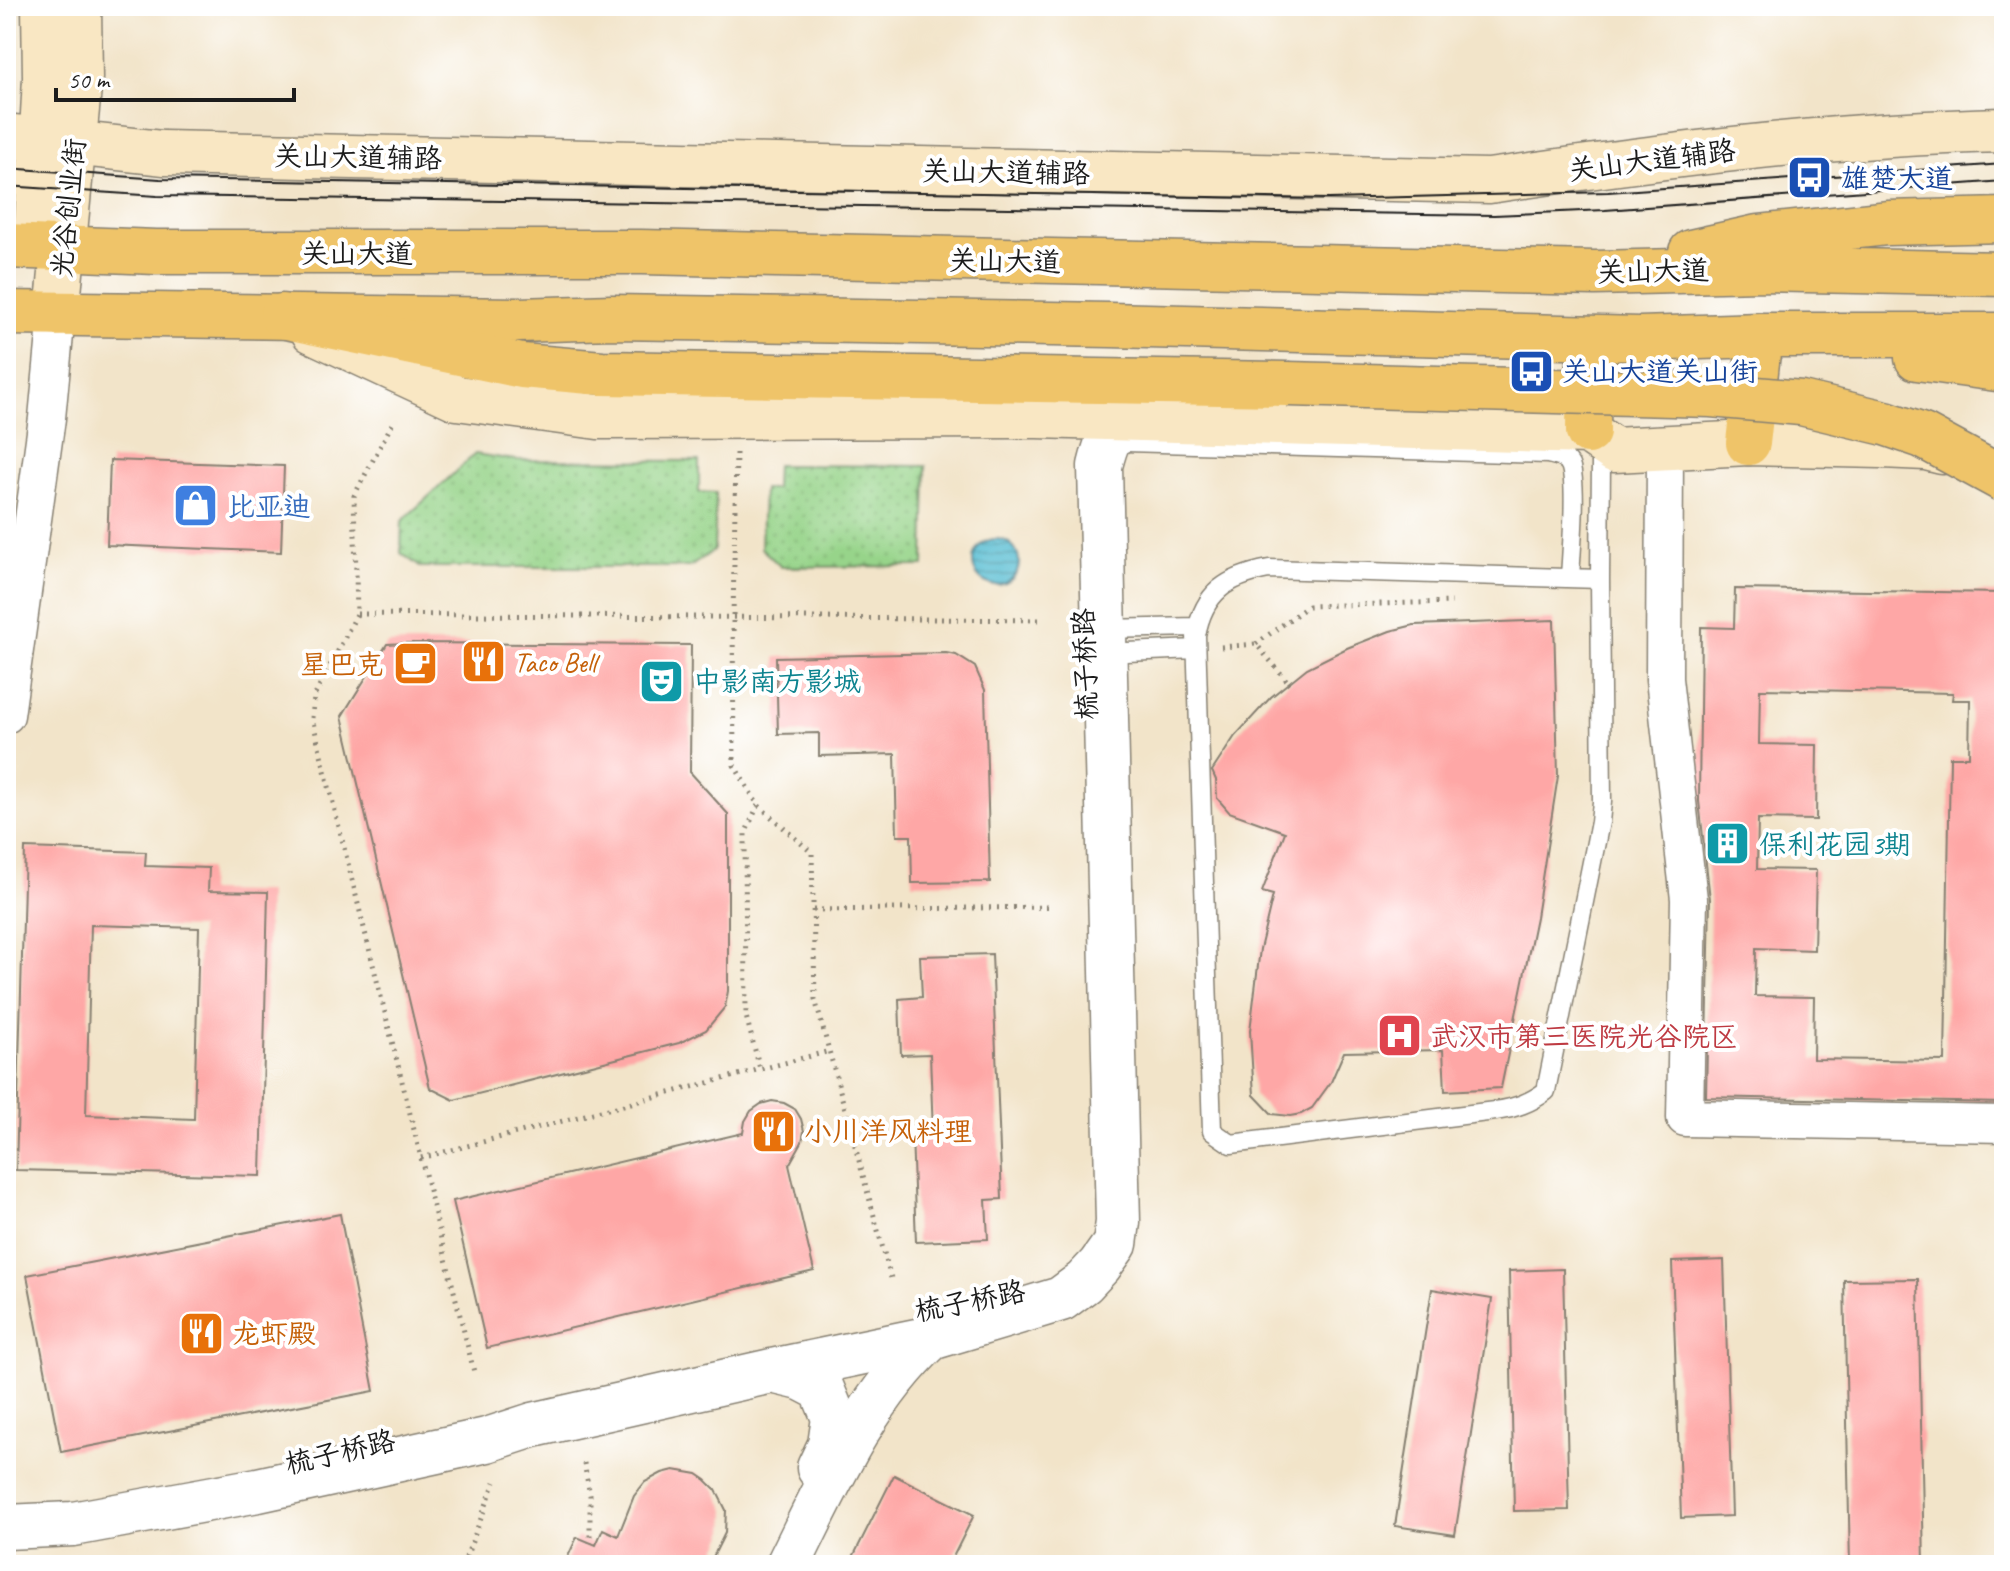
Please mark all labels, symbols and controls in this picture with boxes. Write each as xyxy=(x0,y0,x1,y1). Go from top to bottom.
scale bar xyxy=(56,52,294,102)
text: 50 m xyxy=(68,65,111,95)
street label: 关山大道辅路 xyxy=(1566,132,1738,188)
street label: 光谷创业街 xyxy=(43,137,93,279)
street label: 关山大道辅路 xyxy=(274,138,442,176)
street label: 关山大道辅路 xyxy=(922,153,1090,191)
bus stop icon: 雄楚大道 xyxy=(1786,154,1834,202)
place label: 雄楚大道 xyxy=(1841,161,1953,196)
street label: 关山大道 xyxy=(301,236,413,271)
street label: 关山大道 xyxy=(949,243,1061,279)
street label: 关山大道 xyxy=(1597,253,1709,289)
bus stop icon: 关山大道关山街 xyxy=(1507,347,1555,395)
place label: 关山大道关山街 xyxy=(1562,354,1758,389)
shop icon: 比亚迪 xyxy=(172,482,220,530)
place label: 比亚迪 xyxy=(227,489,311,524)
street label: 梳子桥路 xyxy=(1066,607,1104,721)
restaurant icon: Taco Bell xyxy=(459,638,507,686)
cafe icon: 星巴克 xyxy=(391,640,439,688)
place label: Taco Bell xyxy=(514,645,601,680)
place label: 星巴克 xyxy=(300,647,384,682)
theatre icon: 中影南方影城 xyxy=(638,657,686,705)
place label: 中影南方影城 xyxy=(693,664,861,699)
building icon: 保利花园3期 xyxy=(1704,820,1752,868)
place label: 保利花园3期 xyxy=(1759,827,1912,862)
hospital icon: 武汉市第三医院光谷院区 xyxy=(1375,1012,1423,1060)
place label: 武汉市第三医院光谷院区 xyxy=(1430,1019,1738,1054)
restaurant icon: 小川洋风料理 xyxy=(749,1107,797,1155)
place label: 小川洋风料理 xyxy=(804,1114,972,1149)
street label: 梳子桥路 xyxy=(912,1273,1028,1329)
restaurant icon: 龙虾殿 xyxy=(177,1309,225,1357)
place label: 龙虾殿 xyxy=(232,1316,316,1351)
street label: 梳子桥路 xyxy=(281,1422,399,1482)

